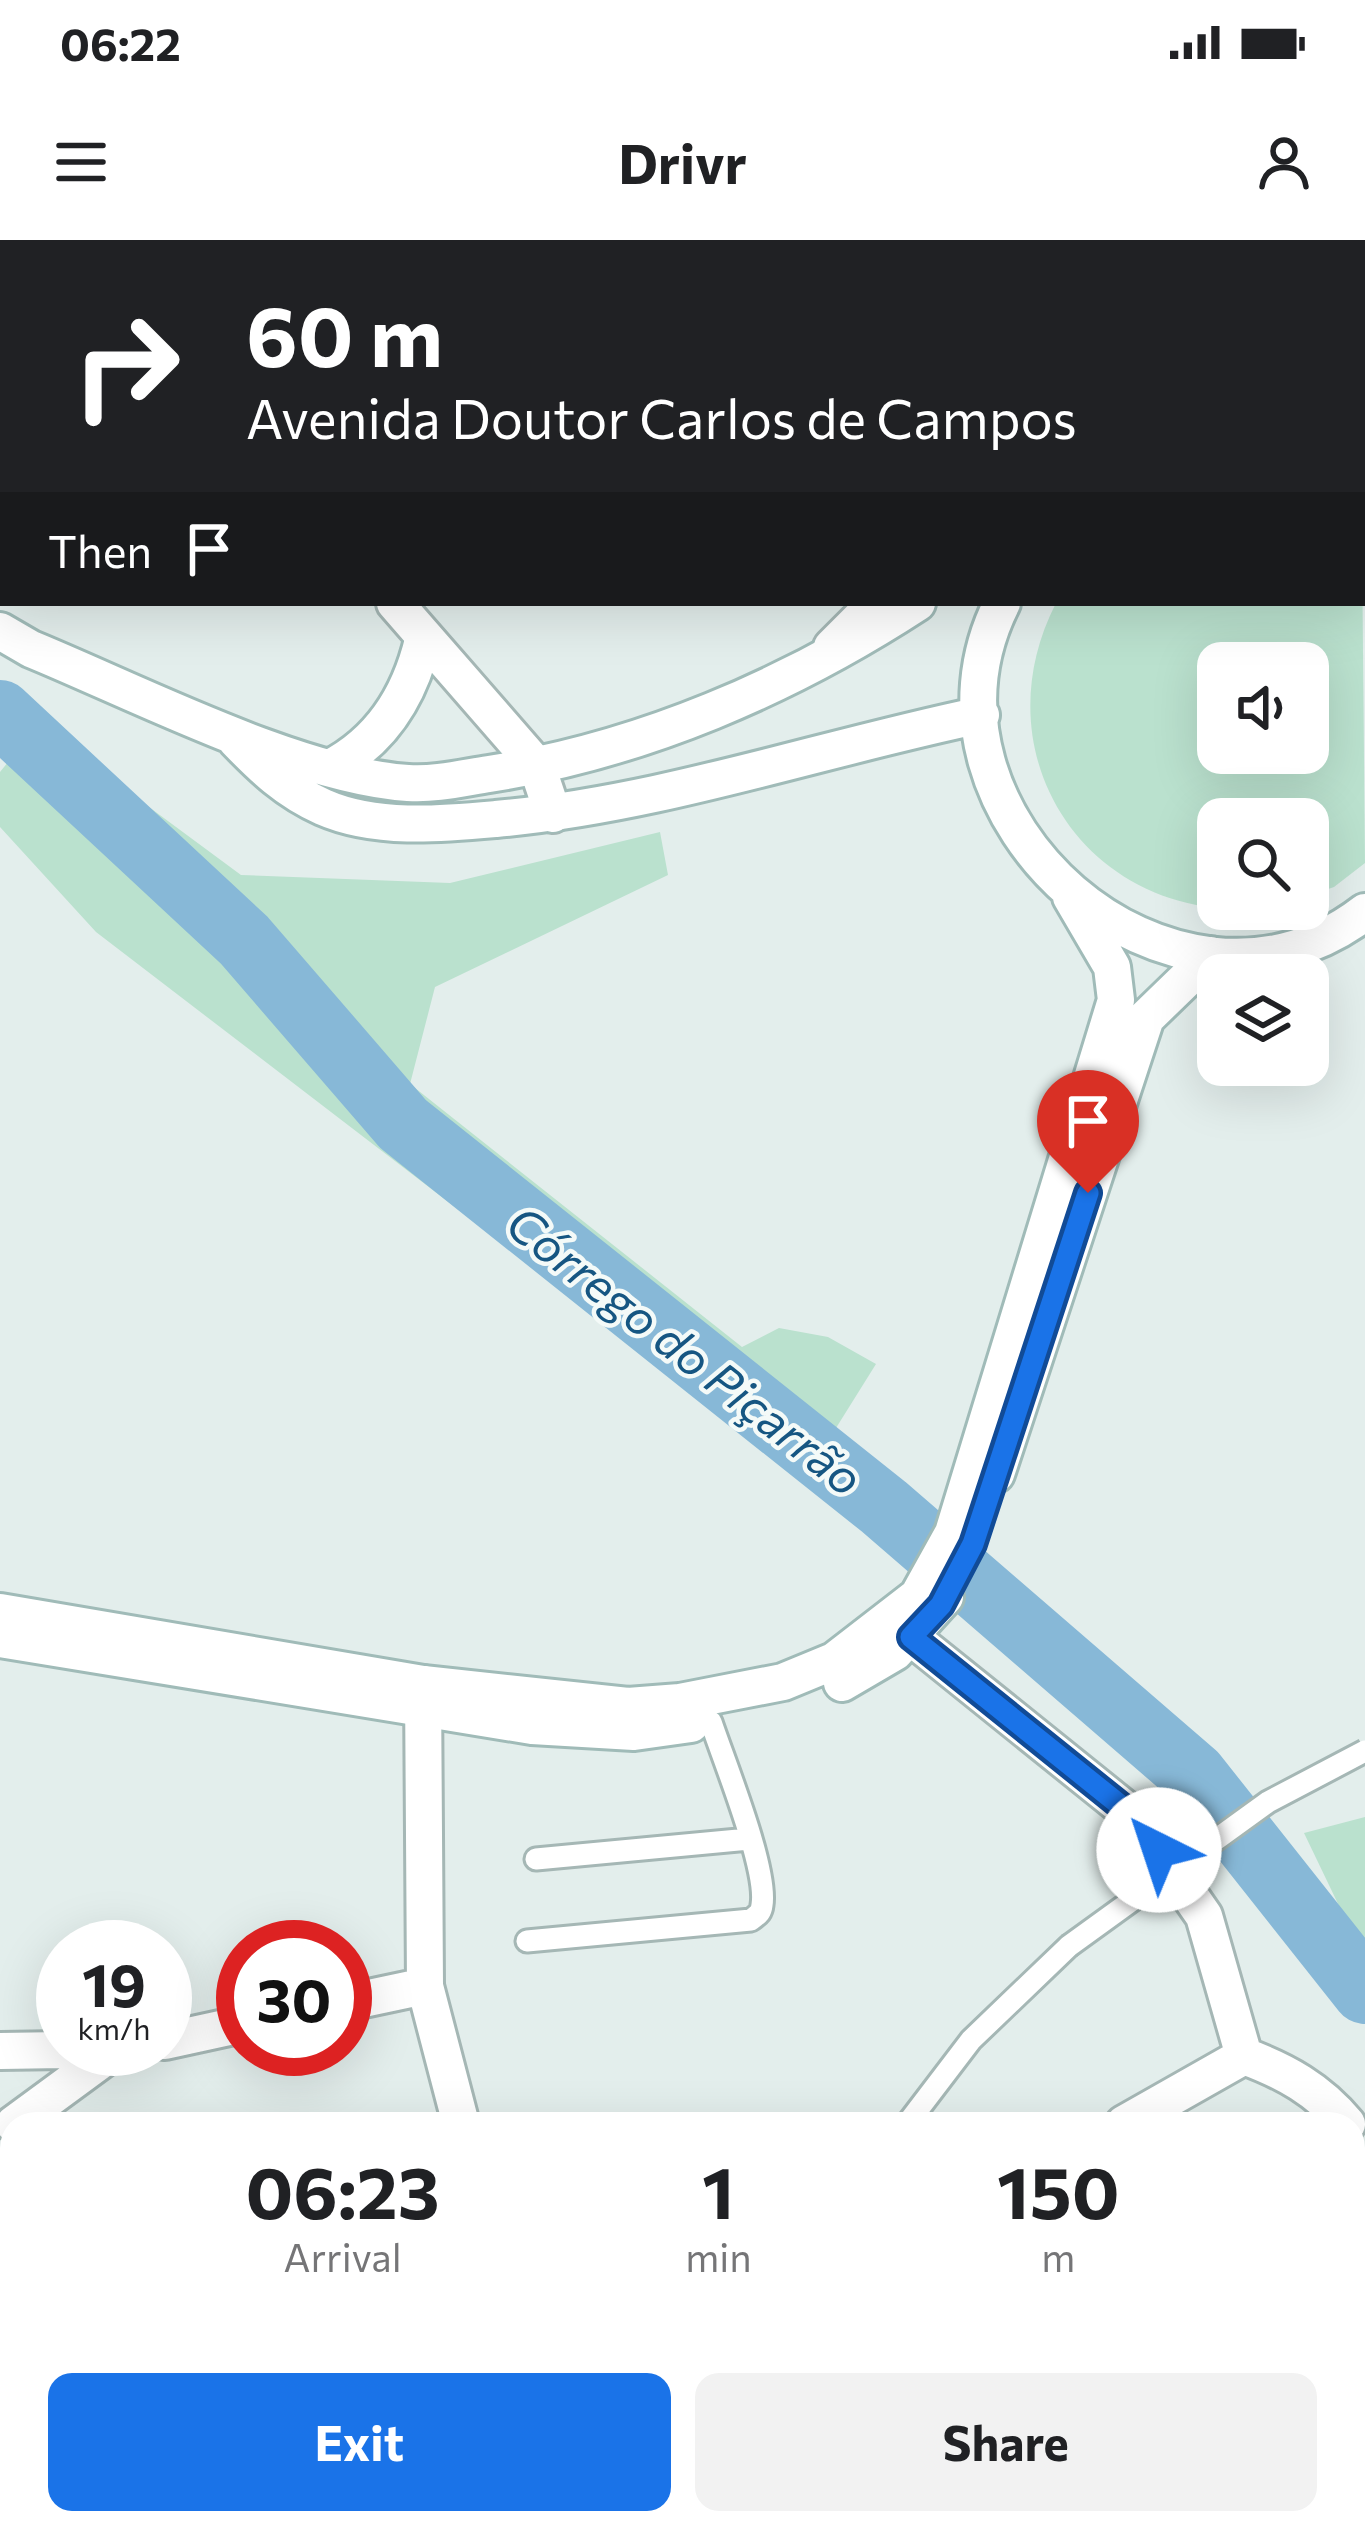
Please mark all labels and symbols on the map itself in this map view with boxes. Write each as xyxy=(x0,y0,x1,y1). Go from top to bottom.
pin xyxy=(1037,1070,1139,1193)
water label: Córrego do Piçarrão xyxy=(496,1191,876,1507)
position arrow xyxy=(1096,1787,1222,1913)
speed limit sign: 30 xyxy=(216,1920,372,2076)

